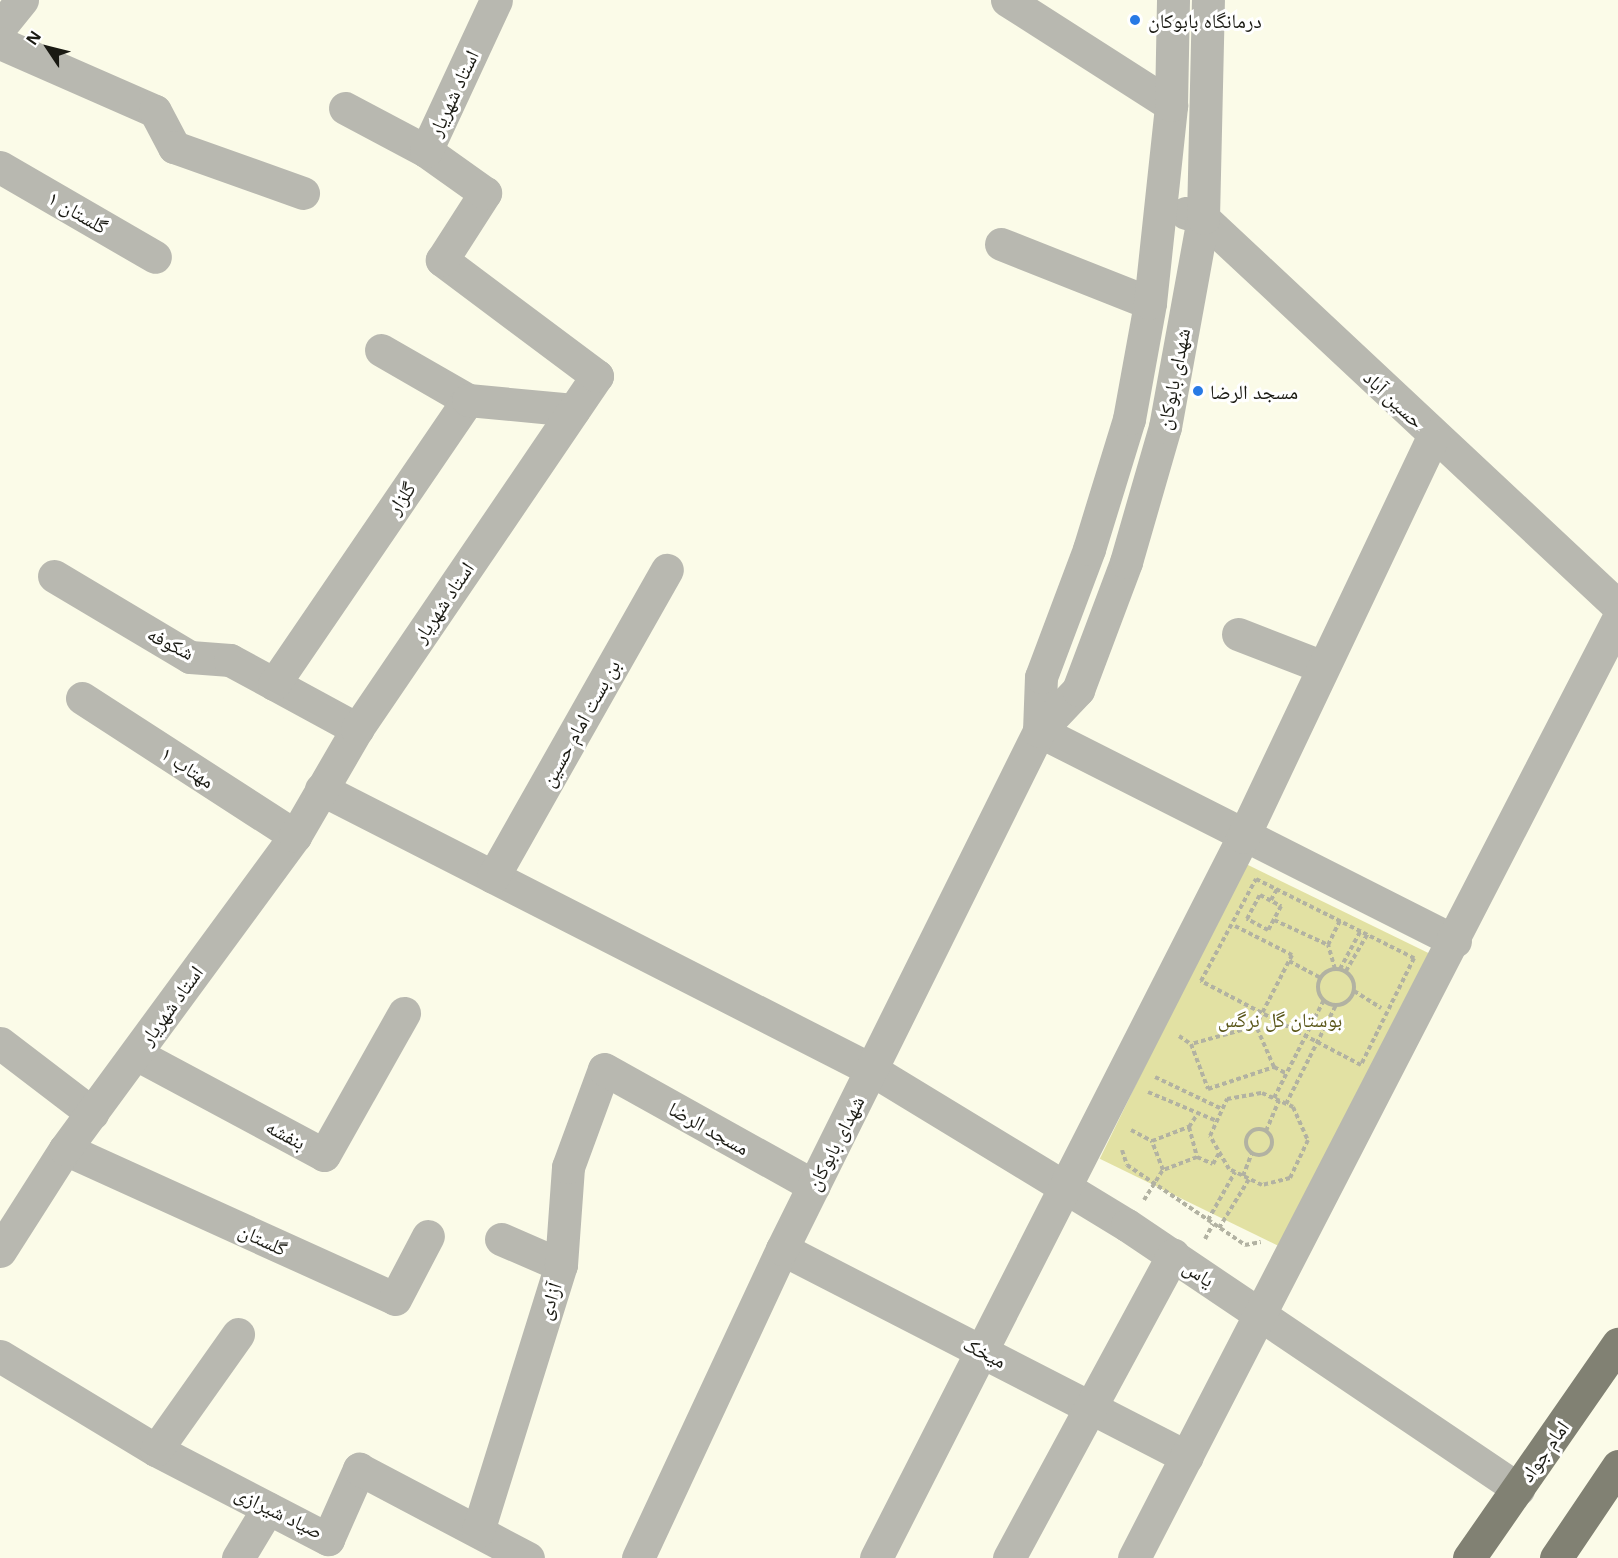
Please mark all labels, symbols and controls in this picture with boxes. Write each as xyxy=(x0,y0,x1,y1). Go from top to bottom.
place label: درمانگاه بابوکان xyxy=(1148,8,1262,32)
marker: درمانگاه بابوکان xyxy=(1126,11,1144,29)
north arrow xyxy=(18,18,78,78)
text: N xyxy=(21,26,46,49)
street label: استاد شهریار xyxy=(423,46,483,140)
street label: گلستان ۱ xyxy=(44,185,112,239)
street label: شهدای بابوکان xyxy=(1151,326,1195,432)
street label: حسین آباد xyxy=(1359,365,1429,433)
place label: مسجد الرضا xyxy=(1210,379,1298,403)
marker: مسجد الرضا xyxy=(1191,384,1205,398)
street label: گلزار xyxy=(382,477,420,519)
street label: استاد شهریار xyxy=(407,557,479,647)
street label: شکوفه xyxy=(144,621,198,665)
street label: بن بست امام حسین xyxy=(535,655,625,791)
street label: مهتاب ۱ xyxy=(157,741,219,793)
street label: استاد شهریار xyxy=(134,961,208,1049)
park label: بوستان گل نرگس xyxy=(1218,1007,1342,1031)
street label: شهدای بابوکان xyxy=(801,1092,869,1194)
street label: مسجد الرضا xyxy=(665,1096,753,1160)
street label: بنفشه xyxy=(262,1114,310,1154)
street label: گلستان xyxy=(235,1217,291,1261)
street label: یاس xyxy=(1179,1254,1219,1292)
street label: آزادی xyxy=(532,1279,566,1323)
street label: میخک xyxy=(959,1331,1011,1373)
street label: امام جواد xyxy=(1514,1416,1574,1486)
street label: صیاد شیرازی xyxy=(231,1480,327,1544)

